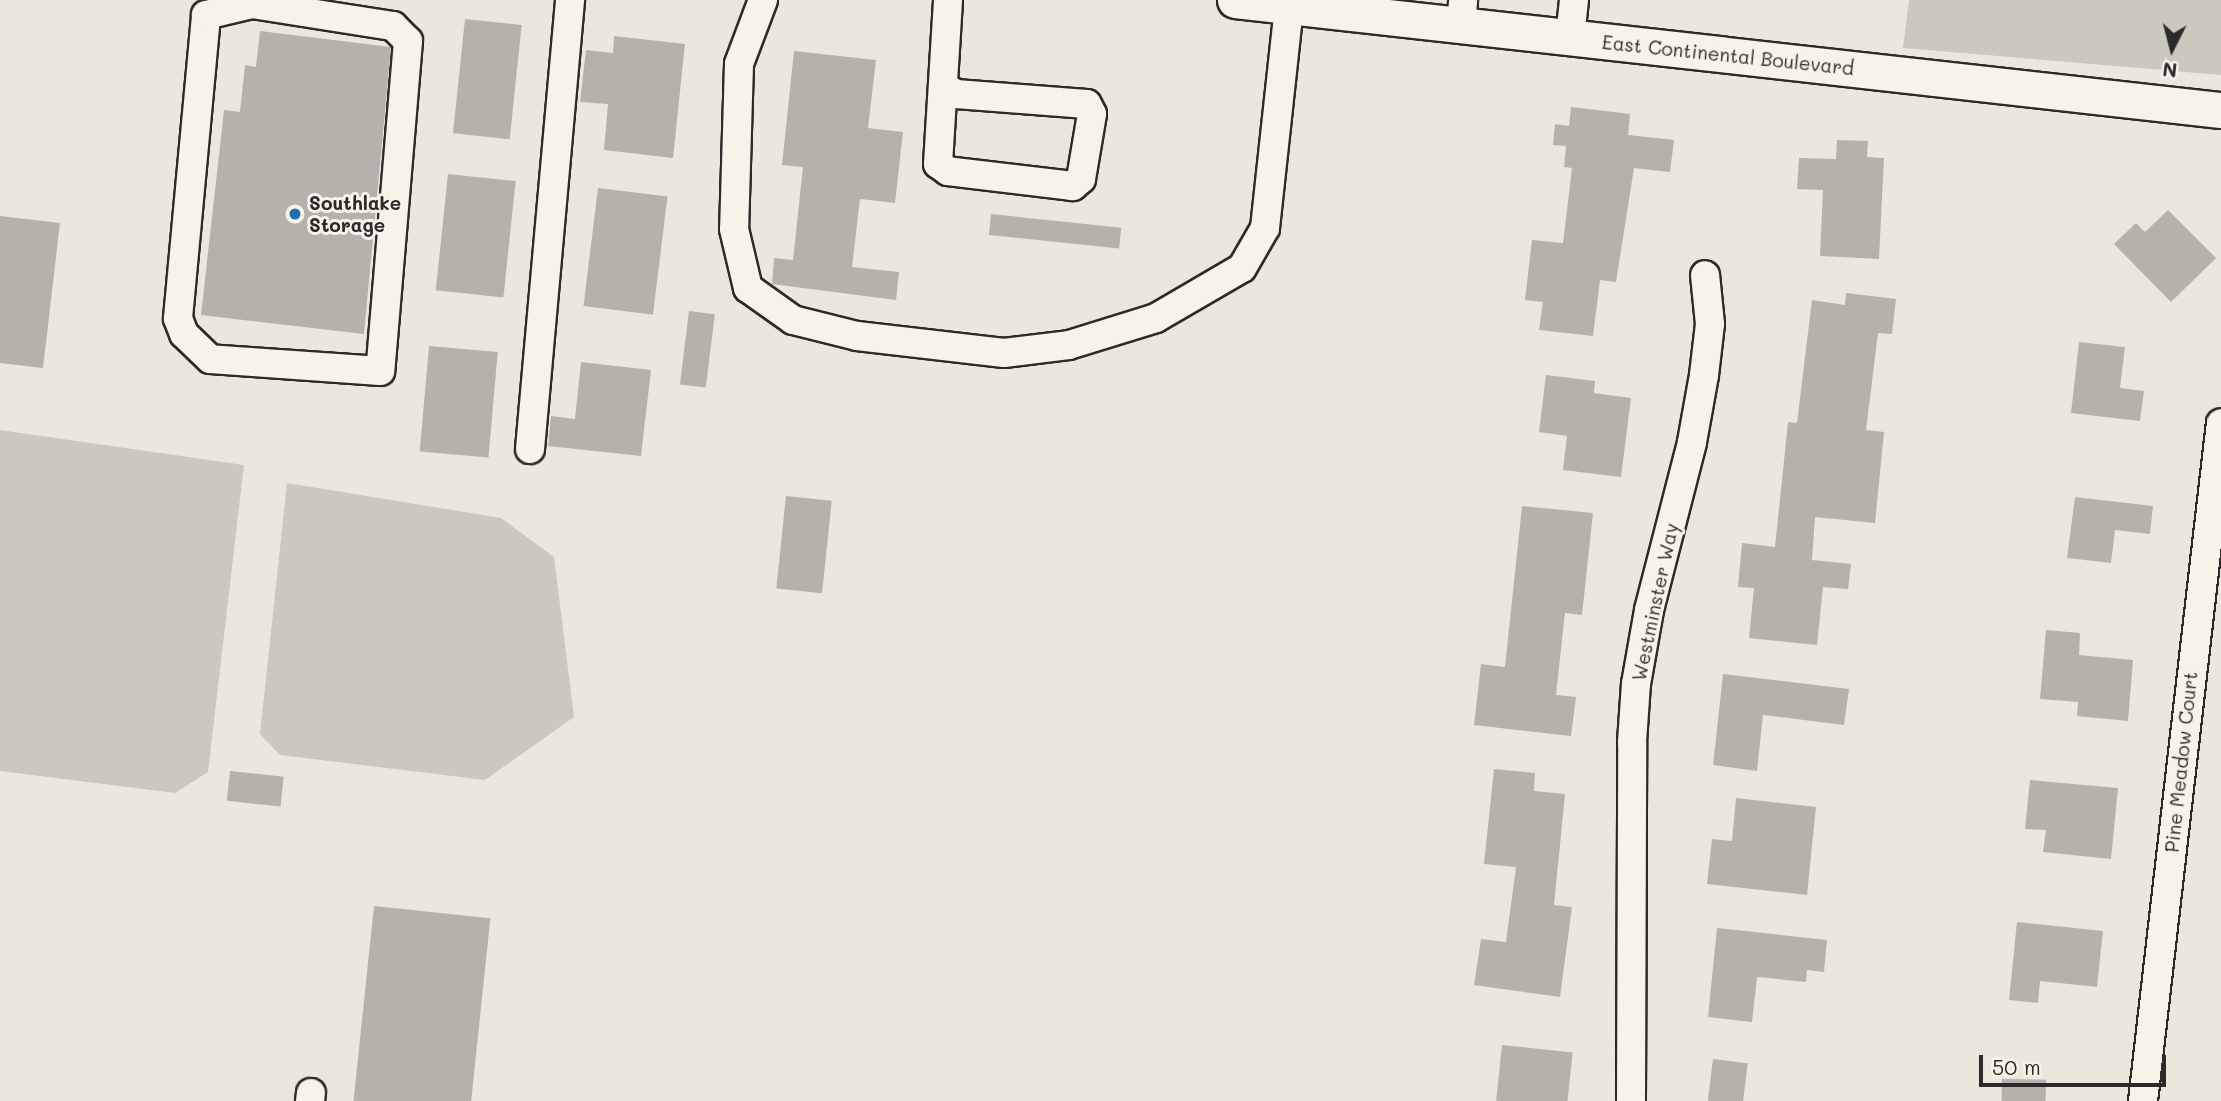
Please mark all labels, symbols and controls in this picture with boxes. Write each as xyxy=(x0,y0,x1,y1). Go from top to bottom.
north arrow xyxy=(2137,14,2207,84)
street label: East Continental Boulevard xyxy=(1601,30,1855,80)
text: N xyxy=(2161,57,2178,84)
place label: Southlake Storage xyxy=(309,192,401,236)
marker: Southlake Storage xyxy=(287,206,303,222)
street label: Westminster Way xyxy=(1627,521,1683,683)
street label: Pine Meadow Court xyxy=(2160,670,2202,854)
scale bar xyxy=(1983,1042,2170,1086)
text: 50 m xyxy=(1992,1053,2041,1080)

